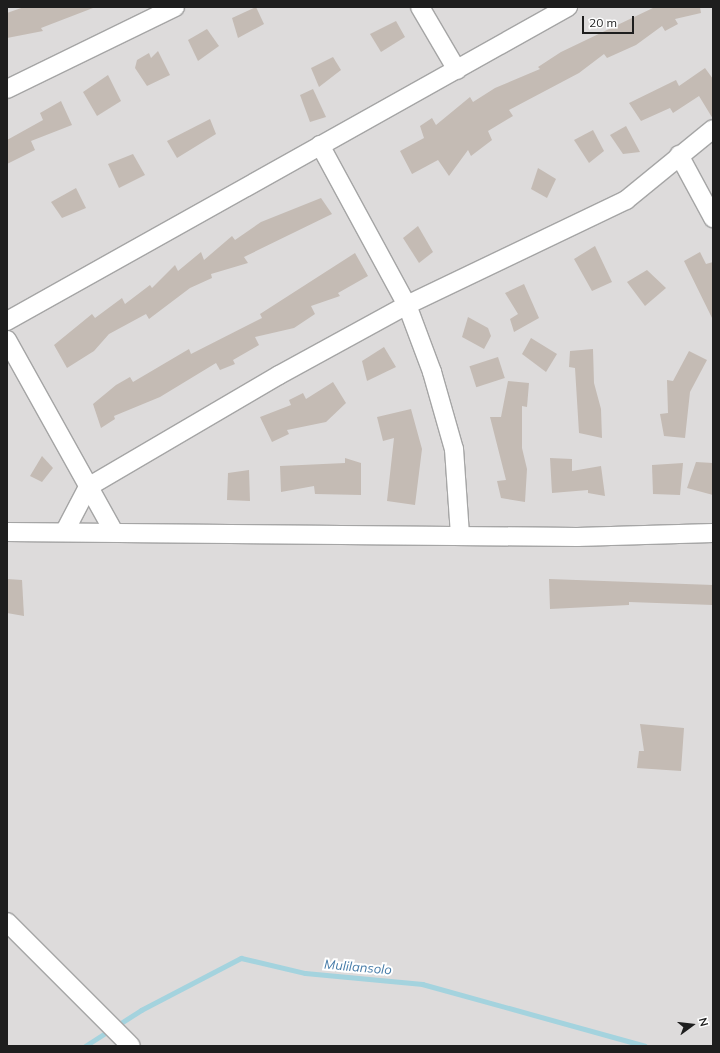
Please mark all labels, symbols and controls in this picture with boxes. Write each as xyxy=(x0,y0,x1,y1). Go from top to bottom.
scale bar xyxy=(584,8,636,34)
text: 20 m xyxy=(589,15,617,30)
water label: Mulilansolo xyxy=(324,956,392,978)
north arrow xyxy=(672,1005,712,1045)
text: N xyxy=(696,1016,711,1028)

